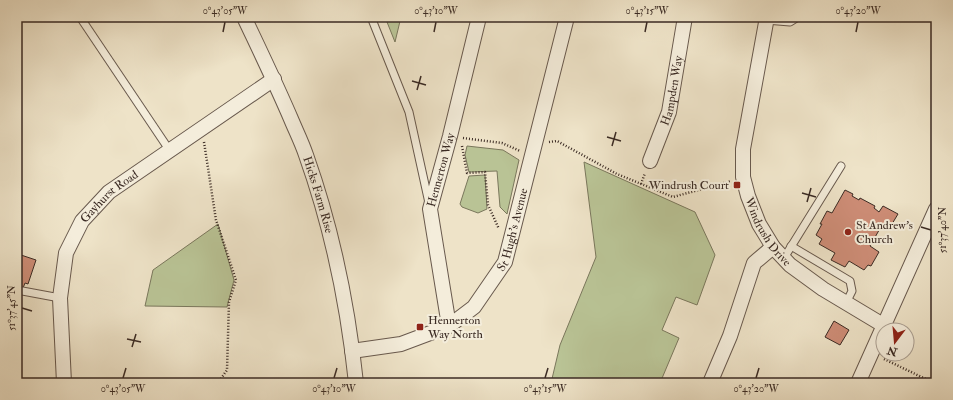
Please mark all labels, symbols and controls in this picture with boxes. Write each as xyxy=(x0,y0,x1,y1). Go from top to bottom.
text: 0°43'05"W xyxy=(203,5,248,17)
text: 0°43'10"W xyxy=(414,5,459,17)
text: 0°43'15"W xyxy=(626,5,669,17)
text: 0°43'20"W xyxy=(835,5,881,17)
street label: Hampden Way xyxy=(657,54,686,128)
street label: Hennerton Way xyxy=(423,131,458,209)
street label: Hicks Farm Rise xyxy=(300,154,337,235)
street label: Gayhurst Road xyxy=(77,167,141,226)
place label: Windrush Court xyxy=(648,178,729,193)
marker: Windrush Court xyxy=(732,180,742,190)
street label: St Hugh's Avenue xyxy=(493,187,531,274)
street label: Windrush Drive xyxy=(741,194,795,269)
text: 51°37'40"N xyxy=(937,207,949,253)
place label: St Andrew's Church xyxy=(856,218,913,247)
marker: St Andrew's Church xyxy=(843,227,853,237)
text: 51°37'45"N xyxy=(6,285,18,331)
place label: Hennerton Way North xyxy=(427,313,483,342)
marker: Hennerton Way North xyxy=(415,322,425,332)
north arrow xyxy=(875,322,915,362)
text: N xyxy=(885,343,900,359)
text: 0°43'05"W xyxy=(101,383,146,395)
text: 0°43'10"W xyxy=(312,383,357,395)
text: 0°43'15"W xyxy=(524,383,567,395)
text: 0°43'20"W xyxy=(733,383,779,395)

